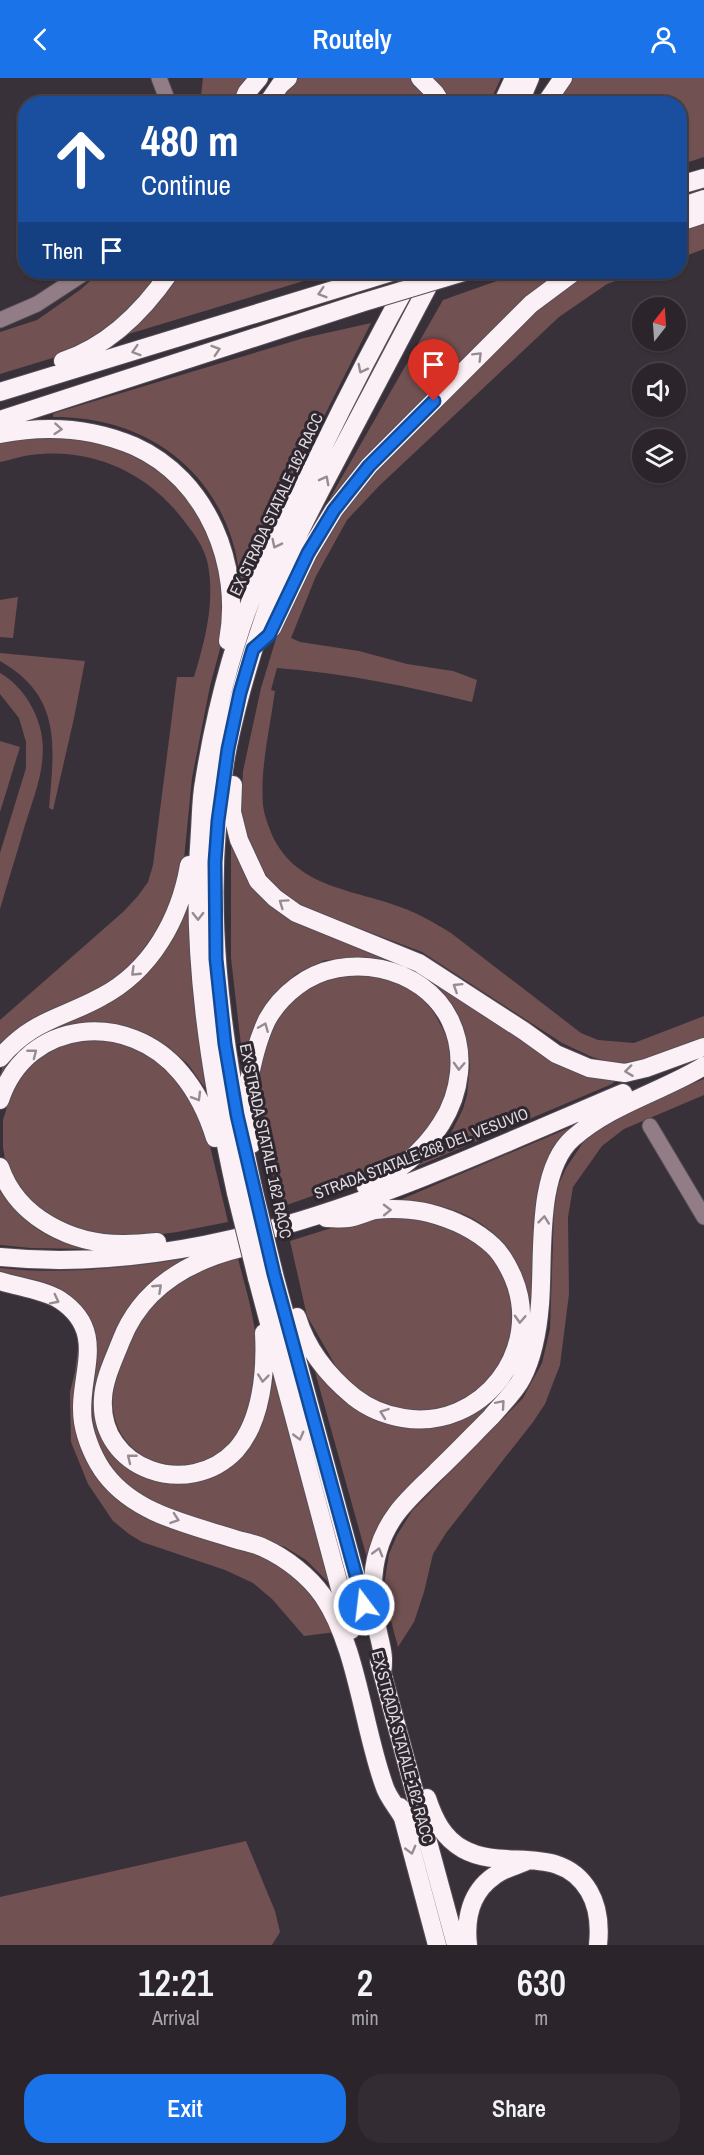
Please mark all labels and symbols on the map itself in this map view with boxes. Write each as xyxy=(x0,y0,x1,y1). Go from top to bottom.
one-way arrow xyxy=(317,286,328,298)
north arrow xyxy=(632,297,686,351)
pin xyxy=(408,339,459,401)
one-way arrow xyxy=(131,344,142,356)
one-way arrow xyxy=(210,345,221,358)
one-way arrow xyxy=(471,353,482,364)
one-way arrow xyxy=(358,363,370,374)
street label: EX STRADA STATALE 162 RACC xyxy=(224,409,328,599)
one-way arrow xyxy=(53,422,63,435)
one-way arrow xyxy=(318,476,330,487)
one-way arrow xyxy=(271,537,283,548)
one-way arrow xyxy=(278,899,289,910)
one-way arrow xyxy=(192,911,204,920)
one-way arrow xyxy=(131,965,142,976)
one-way arrow xyxy=(453,984,464,995)
one-way arrow xyxy=(257,1023,269,1034)
street label: EX STRADA STATALE 162 RACC xyxy=(235,1041,297,1241)
one-way arrow xyxy=(26,1049,37,1060)
one-way arrow xyxy=(453,1062,466,1071)
one-way arrow xyxy=(624,1064,633,1077)
one-way arrow xyxy=(189,1091,201,1101)
street label: STRADA STATALE 268 DEL VESUVIO xyxy=(311,1102,531,1204)
one-way arrow xyxy=(383,1204,392,1216)
one-way arrow xyxy=(537,1215,550,1224)
one-way arrow xyxy=(152,1284,162,1295)
one-way arrow xyxy=(49,1292,60,1304)
one-way arrow xyxy=(514,1315,527,1324)
one-way arrow xyxy=(257,1373,270,1382)
one-way arrow xyxy=(494,1400,505,1411)
one-way arrow xyxy=(379,1407,390,1420)
one-way arrow xyxy=(292,1430,304,1441)
one-way arrow xyxy=(127,1455,138,1466)
one-way arrow xyxy=(169,1512,180,1525)
one-way arrow xyxy=(371,1547,383,1558)
position arrow xyxy=(332,1573,396,1637)
street label: EX STRADA STATALE 162 RACC xyxy=(367,1648,439,1846)
one-way arrow xyxy=(404,1845,417,1855)

